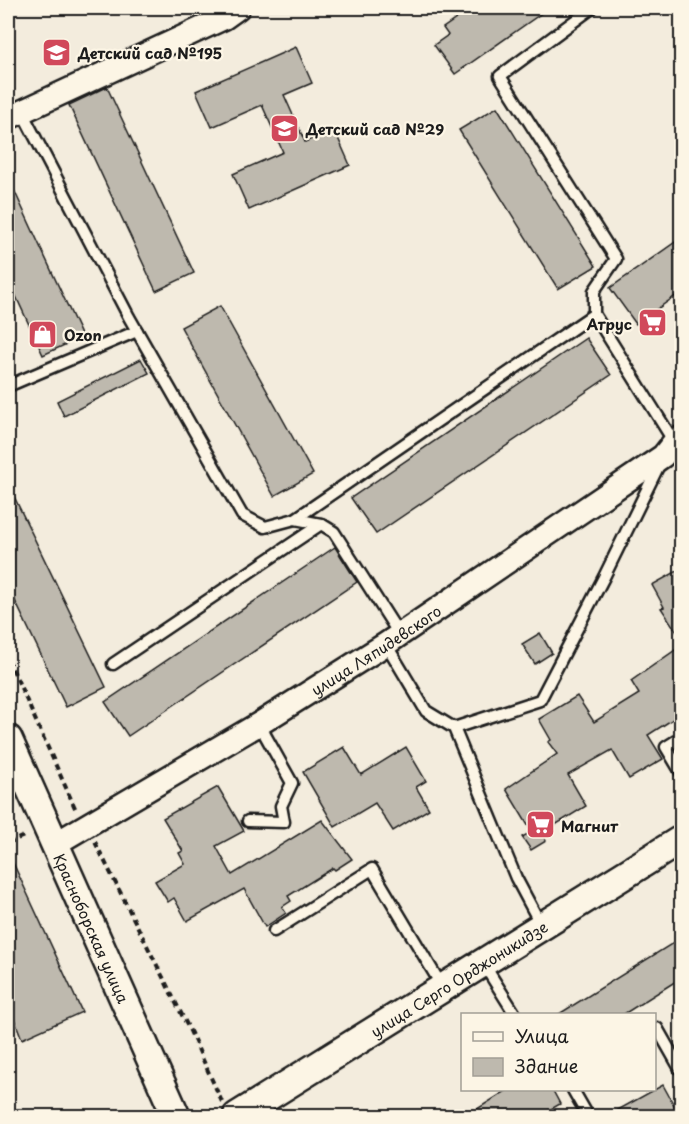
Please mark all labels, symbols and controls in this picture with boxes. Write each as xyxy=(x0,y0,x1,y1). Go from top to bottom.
school or university icon: Детский сад №195 xyxy=(41,36,73,68)
place label: Детский сад №195 xyxy=(77,41,222,64)
school or university icon: Детский сад №29 xyxy=(269,112,301,144)
place label: Детский сад №29 xyxy=(305,117,444,140)
supermarket icon: Атрус xyxy=(637,307,669,339)
place label: Атрус xyxy=(585,312,632,335)
shop icon: Ozon xyxy=(27,318,59,350)
place label: Ozon xyxy=(64,323,102,346)
street label: улица Ляпидевского xyxy=(306,599,445,700)
supermarket icon: Магнит xyxy=(524,809,556,841)
place label: Магнит xyxy=(561,814,619,837)
street label: Красноборская улица xyxy=(49,850,136,1007)
street label: улица Серго Орджоникидзе xyxy=(365,914,552,1042)
legend xyxy=(461,1013,656,1091)
text: Улица xyxy=(515,1022,569,1049)
text: Здание xyxy=(515,1052,578,1079)

